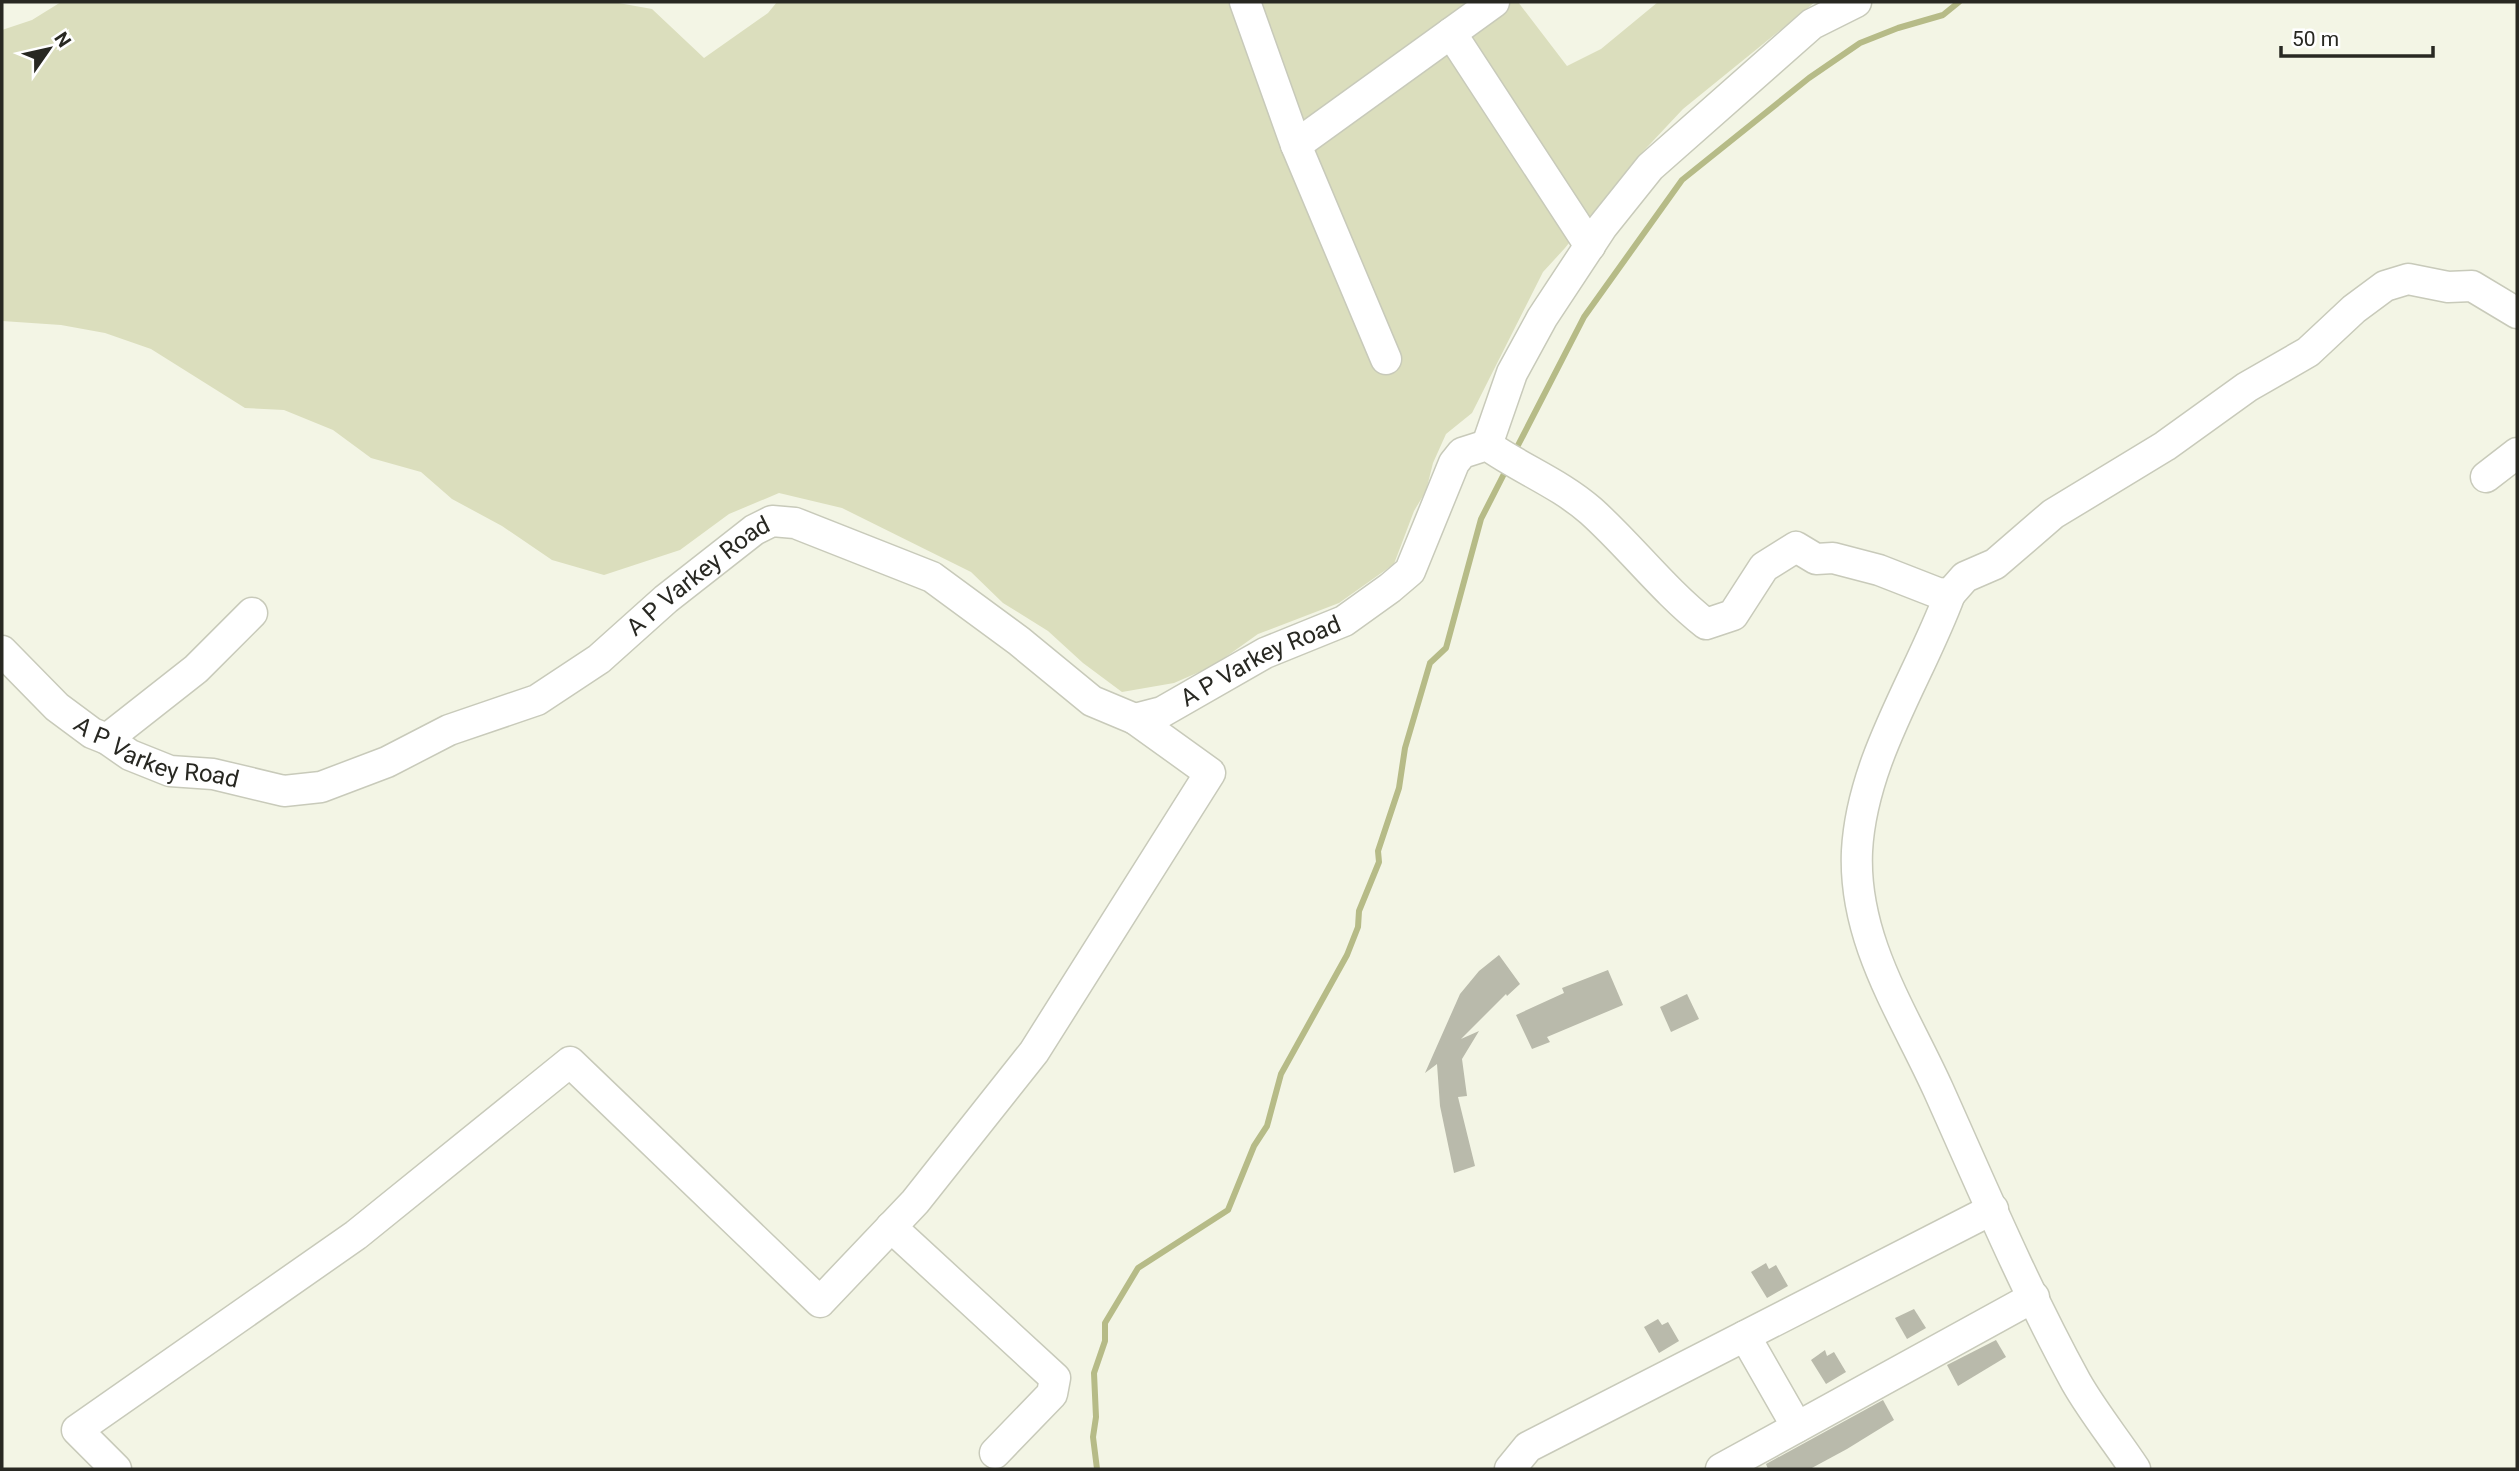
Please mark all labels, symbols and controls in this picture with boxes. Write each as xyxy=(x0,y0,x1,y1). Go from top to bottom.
north arrow xyxy=(14,14,84,84)
scale bar xyxy=(2281,14,2433,58)
text: 50 m xyxy=(2292,27,2339,51)
text: N xyxy=(49,28,76,52)
street label: A P Varkey Road xyxy=(621,510,774,641)
street label: A P Varkey Road xyxy=(1176,610,1345,712)
street label: A P Varkey Road xyxy=(68,711,242,794)

